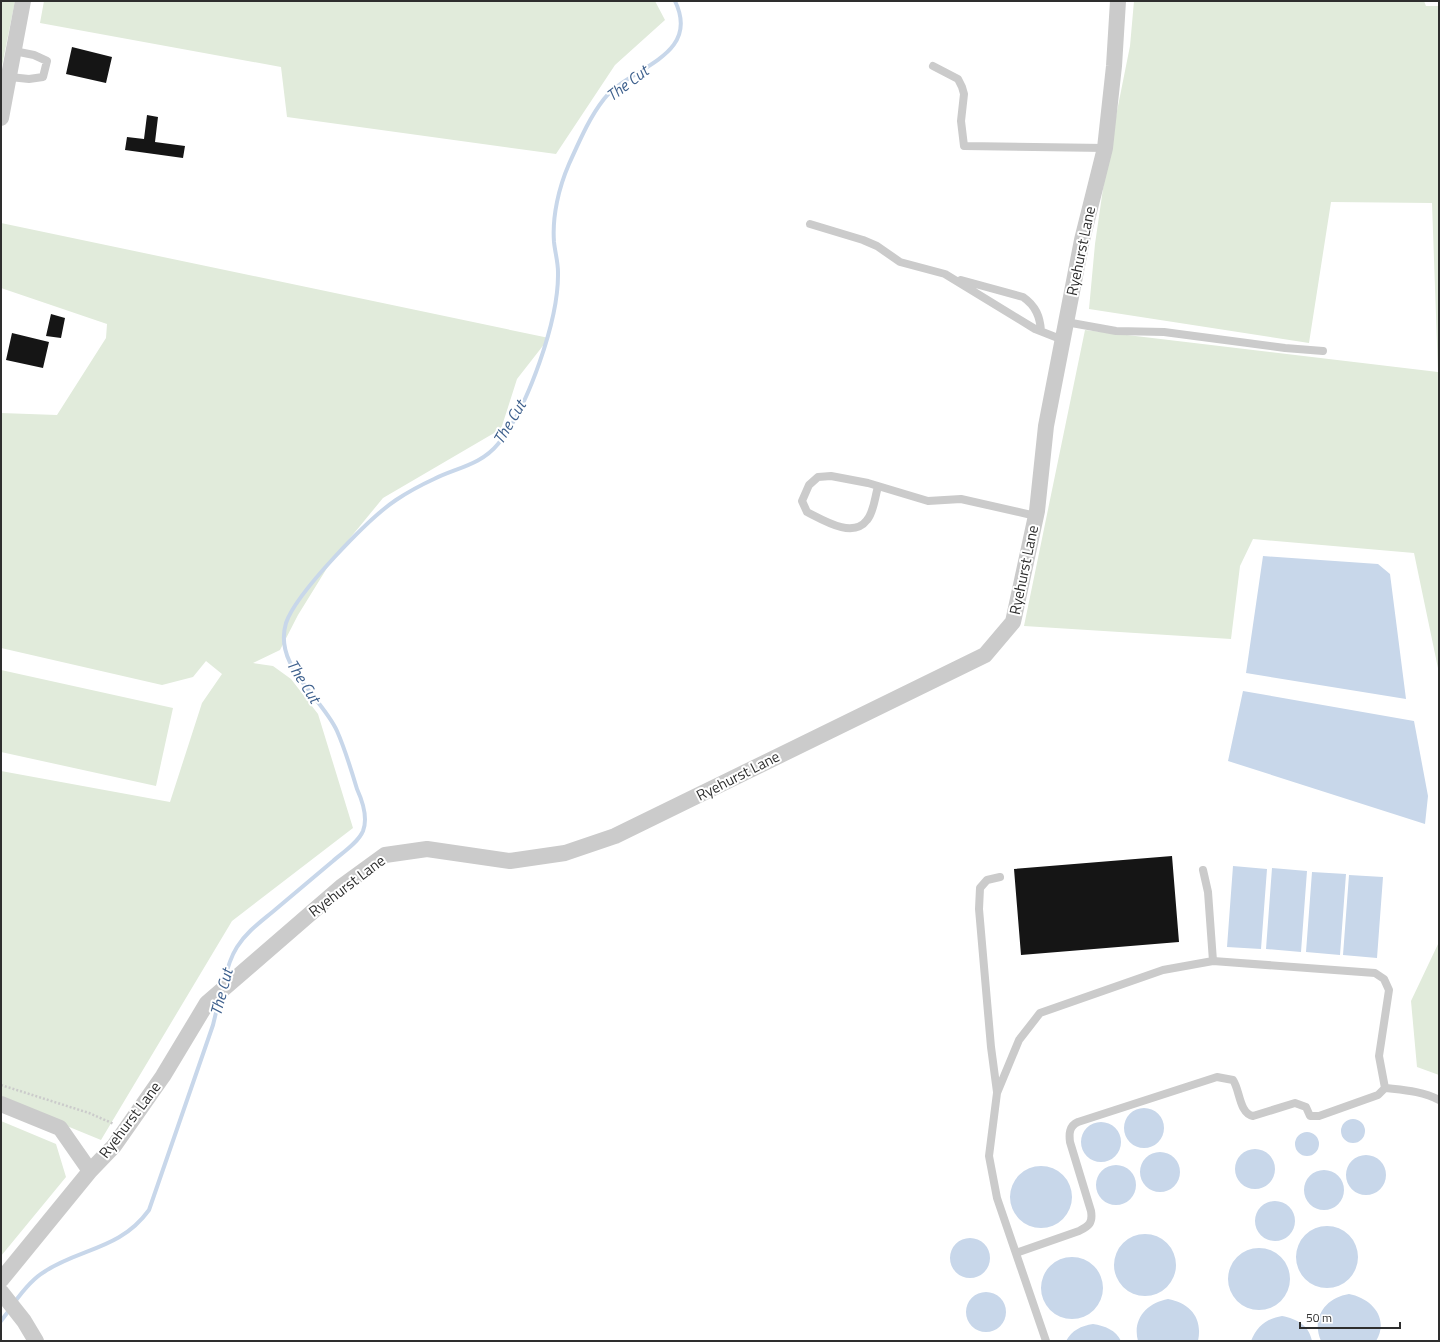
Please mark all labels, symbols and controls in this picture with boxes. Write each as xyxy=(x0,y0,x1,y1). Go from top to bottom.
water label: The Cut xyxy=(601,58,655,107)
street label: Ryehurst Lane xyxy=(1060,204,1101,298)
water label: The Cut xyxy=(487,394,532,448)
street label: Ryehurst Lane xyxy=(1003,523,1044,617)
water label: The Cut xyxy=(281,655,328,709)
street label: Ryehurst Lane xyxy=(692,745,784,806)
street label: Ryehurst Lane xyxy=(303,849,390,922)
water label: The Cut xyxy=(203,964,239,1018)
street label: Ryehurst Lane xyxy=(93,1076,166,1163)
scale bar xyxy=(1300,1304,1400,1330)
text: 50 m xyxy=(1306,1308,1332,1327)

